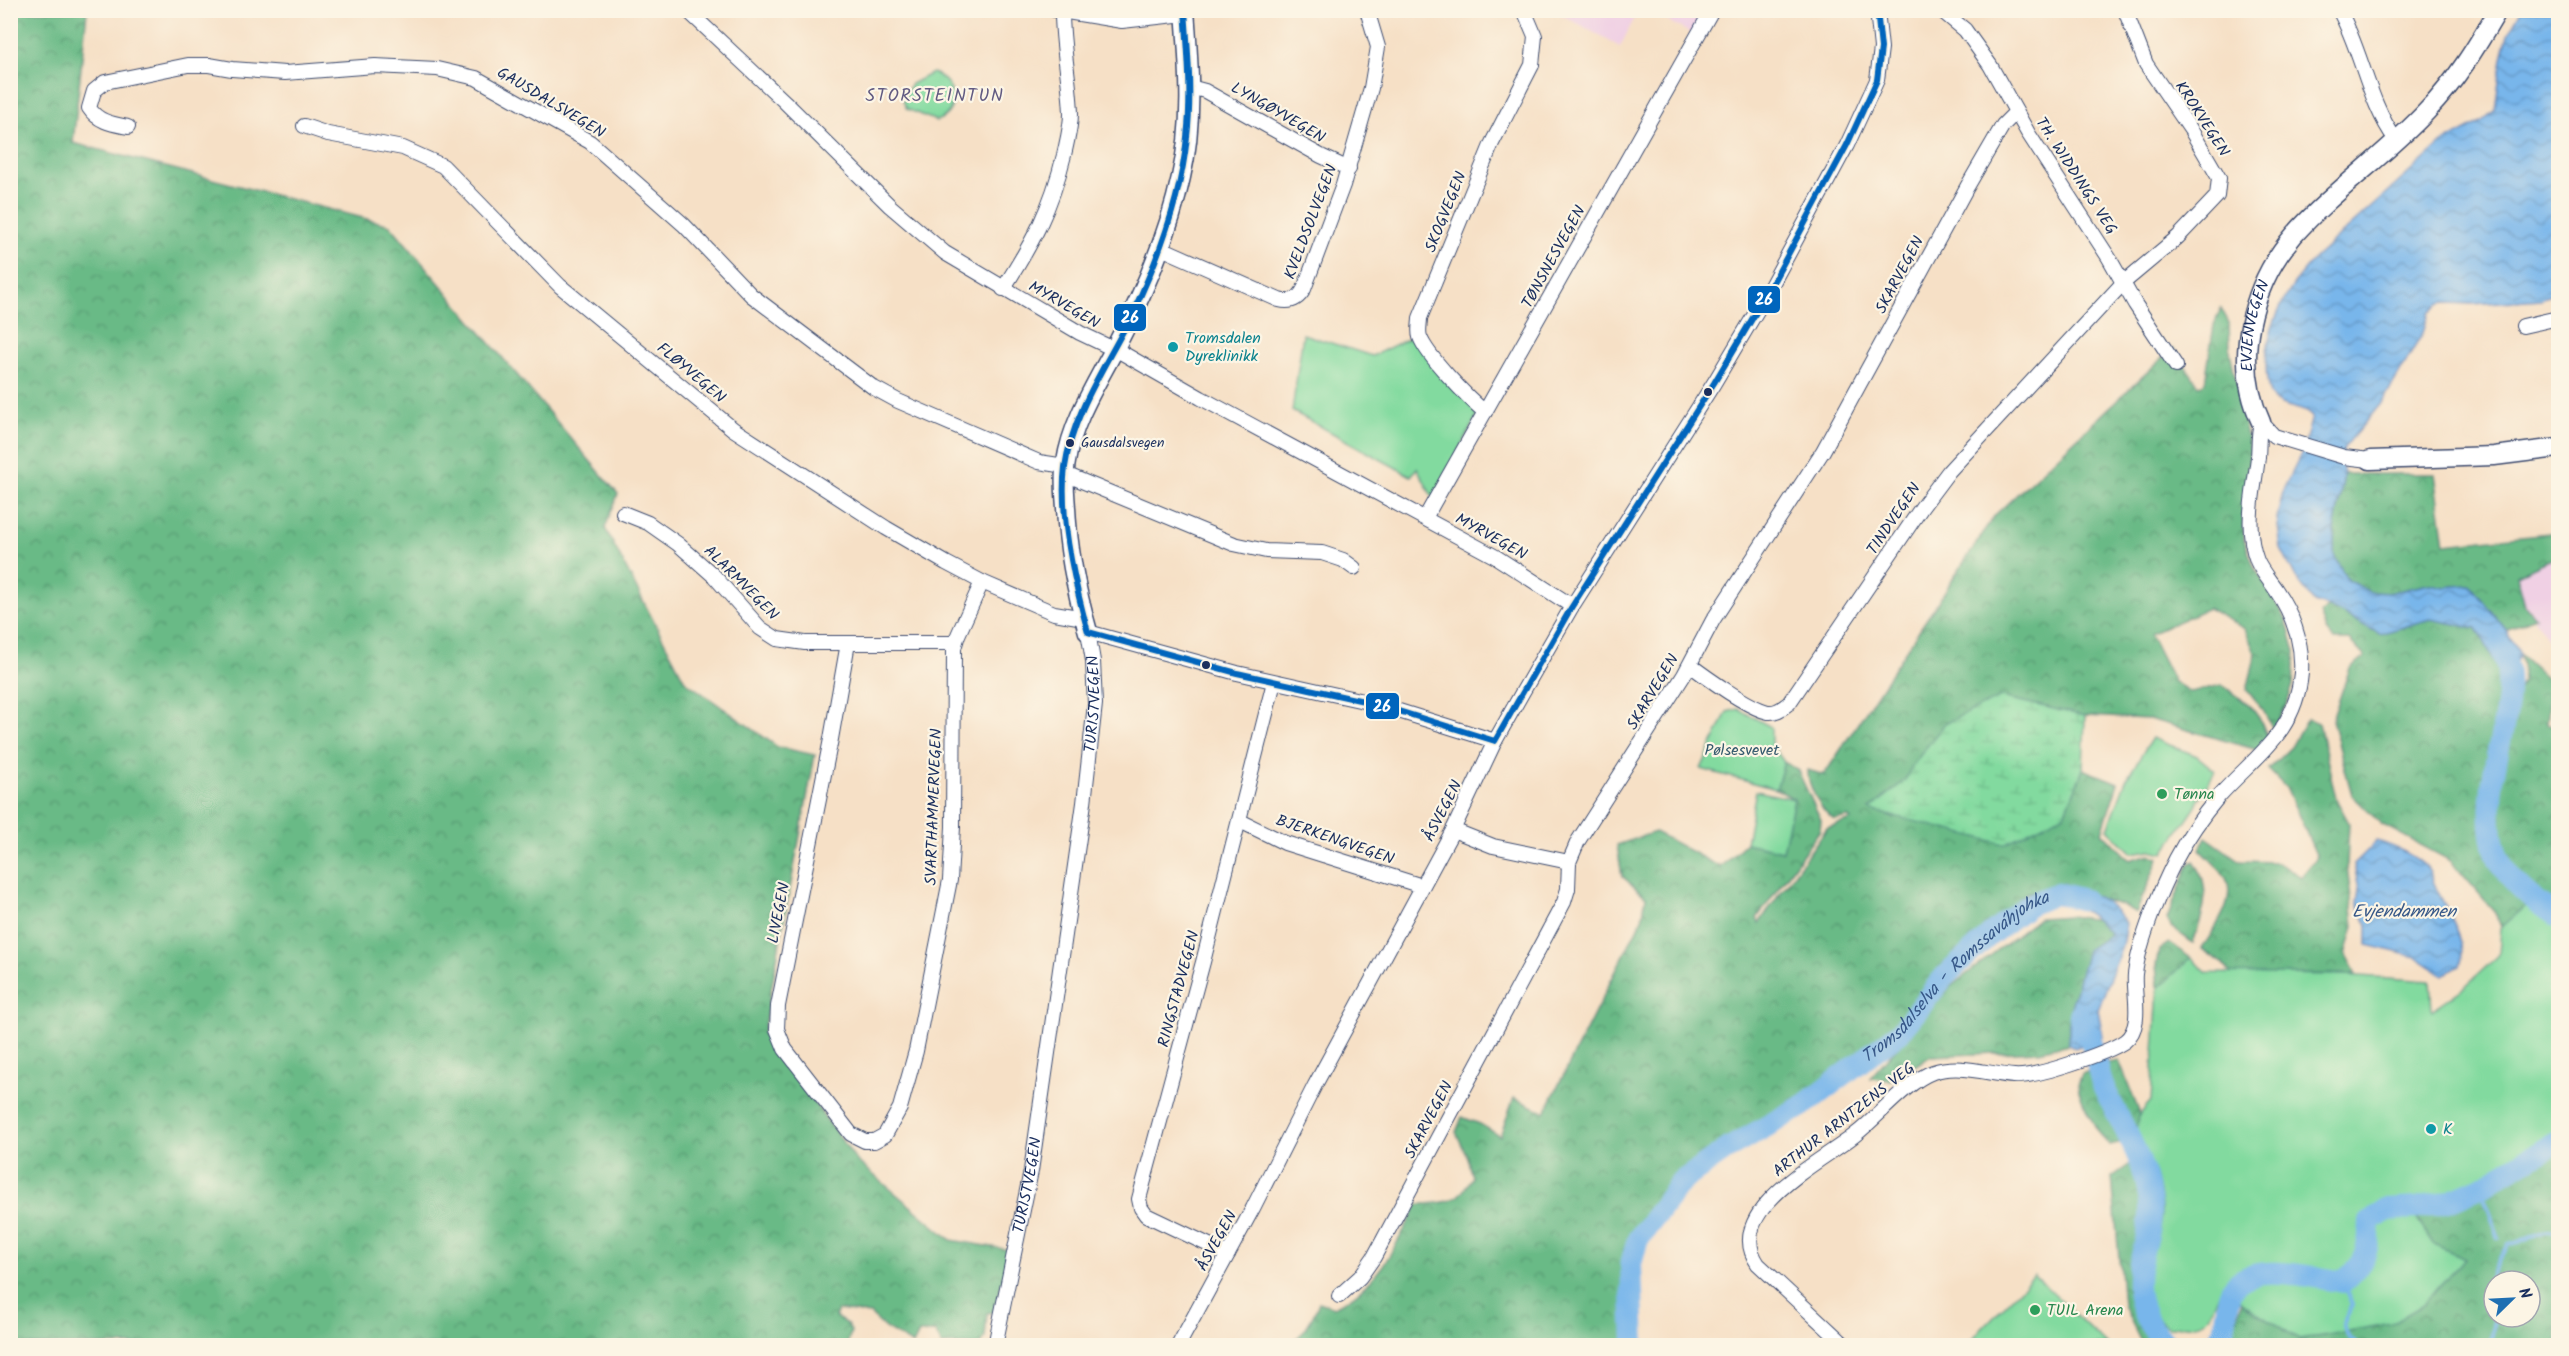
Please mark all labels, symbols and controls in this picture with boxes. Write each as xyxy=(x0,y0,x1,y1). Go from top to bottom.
street label: GAUSDALSVEGEN xyxy=(492,61,610,145)
street label: LYNGØYVEGEN xyxy=(1226,76,1330,150)
street label: KROKVEGEN xyxy=(2168,76,2236,162)
district label: STORSTEINTUN xyxy=(866,82,1004,111)
street label: TH. WIDDINGS VEG xyxy=(2029,112,2123,240)
street label: KVELDSOLVEGEN xyxy=(1278,161,1344,283)
street label: SKOGVEGEN xyxy=(1418,168,1474,256)
street label: TØNSNESVEGEN xyxy=(1515,201,1593,313)
street label: SKARVEGEN xyxy=(1869,232,1931,318)
street label: MYRVEGEN xyxy=(1024,274,1105,336)
street label: EVJENVEGEN xyxy=(2235,276,2276,372)
line badge: 26 xyxy=(1747,285,1781,314)
text: 26 xyxy=(1755,288,1773,313)
line badge: 26 xyxy=(1113,303,1147,332)
text: 26 xyxy=(1121,306,1139,331)
place label: Tromsdalen Dyreklinikk xyxy=(1185,326,1261,369)
street label: FLØYVEGEN xyxy=(651,336,731,410)
marker: Tromsdalen Dyreklinikk xyxy=(1166,340,1180,354)
unlabelled marker xyxy=(1702,386,1714,398)
place label: Gausdalsvegen xyxy=(1081,432,1164,454)
marker: Gausdalsvegen xyxy=(1064,437,1076,449)
street label: TINDVEGEN xyxy=(1861,478,1928,560)
street label: MYRVEGEN xyxy=(1450,507,1532,567)
street label: ALARMVEGEN xyxy=(698,540,785,627)
street label: SKARVEGEN xyxy=(1620,649,1686,735)
street label: TURISTVEGEN xyxy=(1077,653,1108,754)
unlabelled marker xyxy=(1200,659,1212,671)
line badge: 26 xyxy=(1365,692,1400,720)
text: 26 xyxy=(1373,695,1391,720)
street label: SVARTHAMMERVEGEN xyxy=(919,728,949,886)
park label: Pølsesvevet xyxy=(1705,738,1780,763)
street label: ÅSVEGEN xyxy=(1417,776,1469,846)
place label: Tønna xyxy=(2174,782,2214,807)
marker: Tønna xyxy=(2155,787,2169,801)
street label: BJERKENGVEGEN xyxy=(1272,808,1398,872)
street label: LIVEGEN xyxy=(761,880,797,946)
water label: Tromsdalselva - Romssaváhjohka xyxy=(1855,883,2055,1071)
water label: Evjendammen xyxy=(2352,898,2457,927)
street label: RINGSTADVEGEN xyxy=(1151,928,1207,1050)
street label: ARTHUR ARNTZENS VEG xyxy=(1767,1056,1921,1184)
street label: SKARVEGEN xyxy=(1398,1077,1460,1163)
place label: K xyxy=(2443,1117,2453,1142)
marker: K xyxy=(2424,1122,2438,1136)
street label: TURISTVEGEN xyxy=(1006,1135,1048,1236)
street label: ÅSVEGEN xyxy=(1190,1206,1244,1276)
north arrow xyxy=(2482,1269,2542,1329)
text: N xyxy=(2511,1284,2538,1303)
place label: TUIL Arena xyxy=(2047,1298,2124,1323)
marker: TUIL Arena xyxy=(2028,1303,2042,1317)

